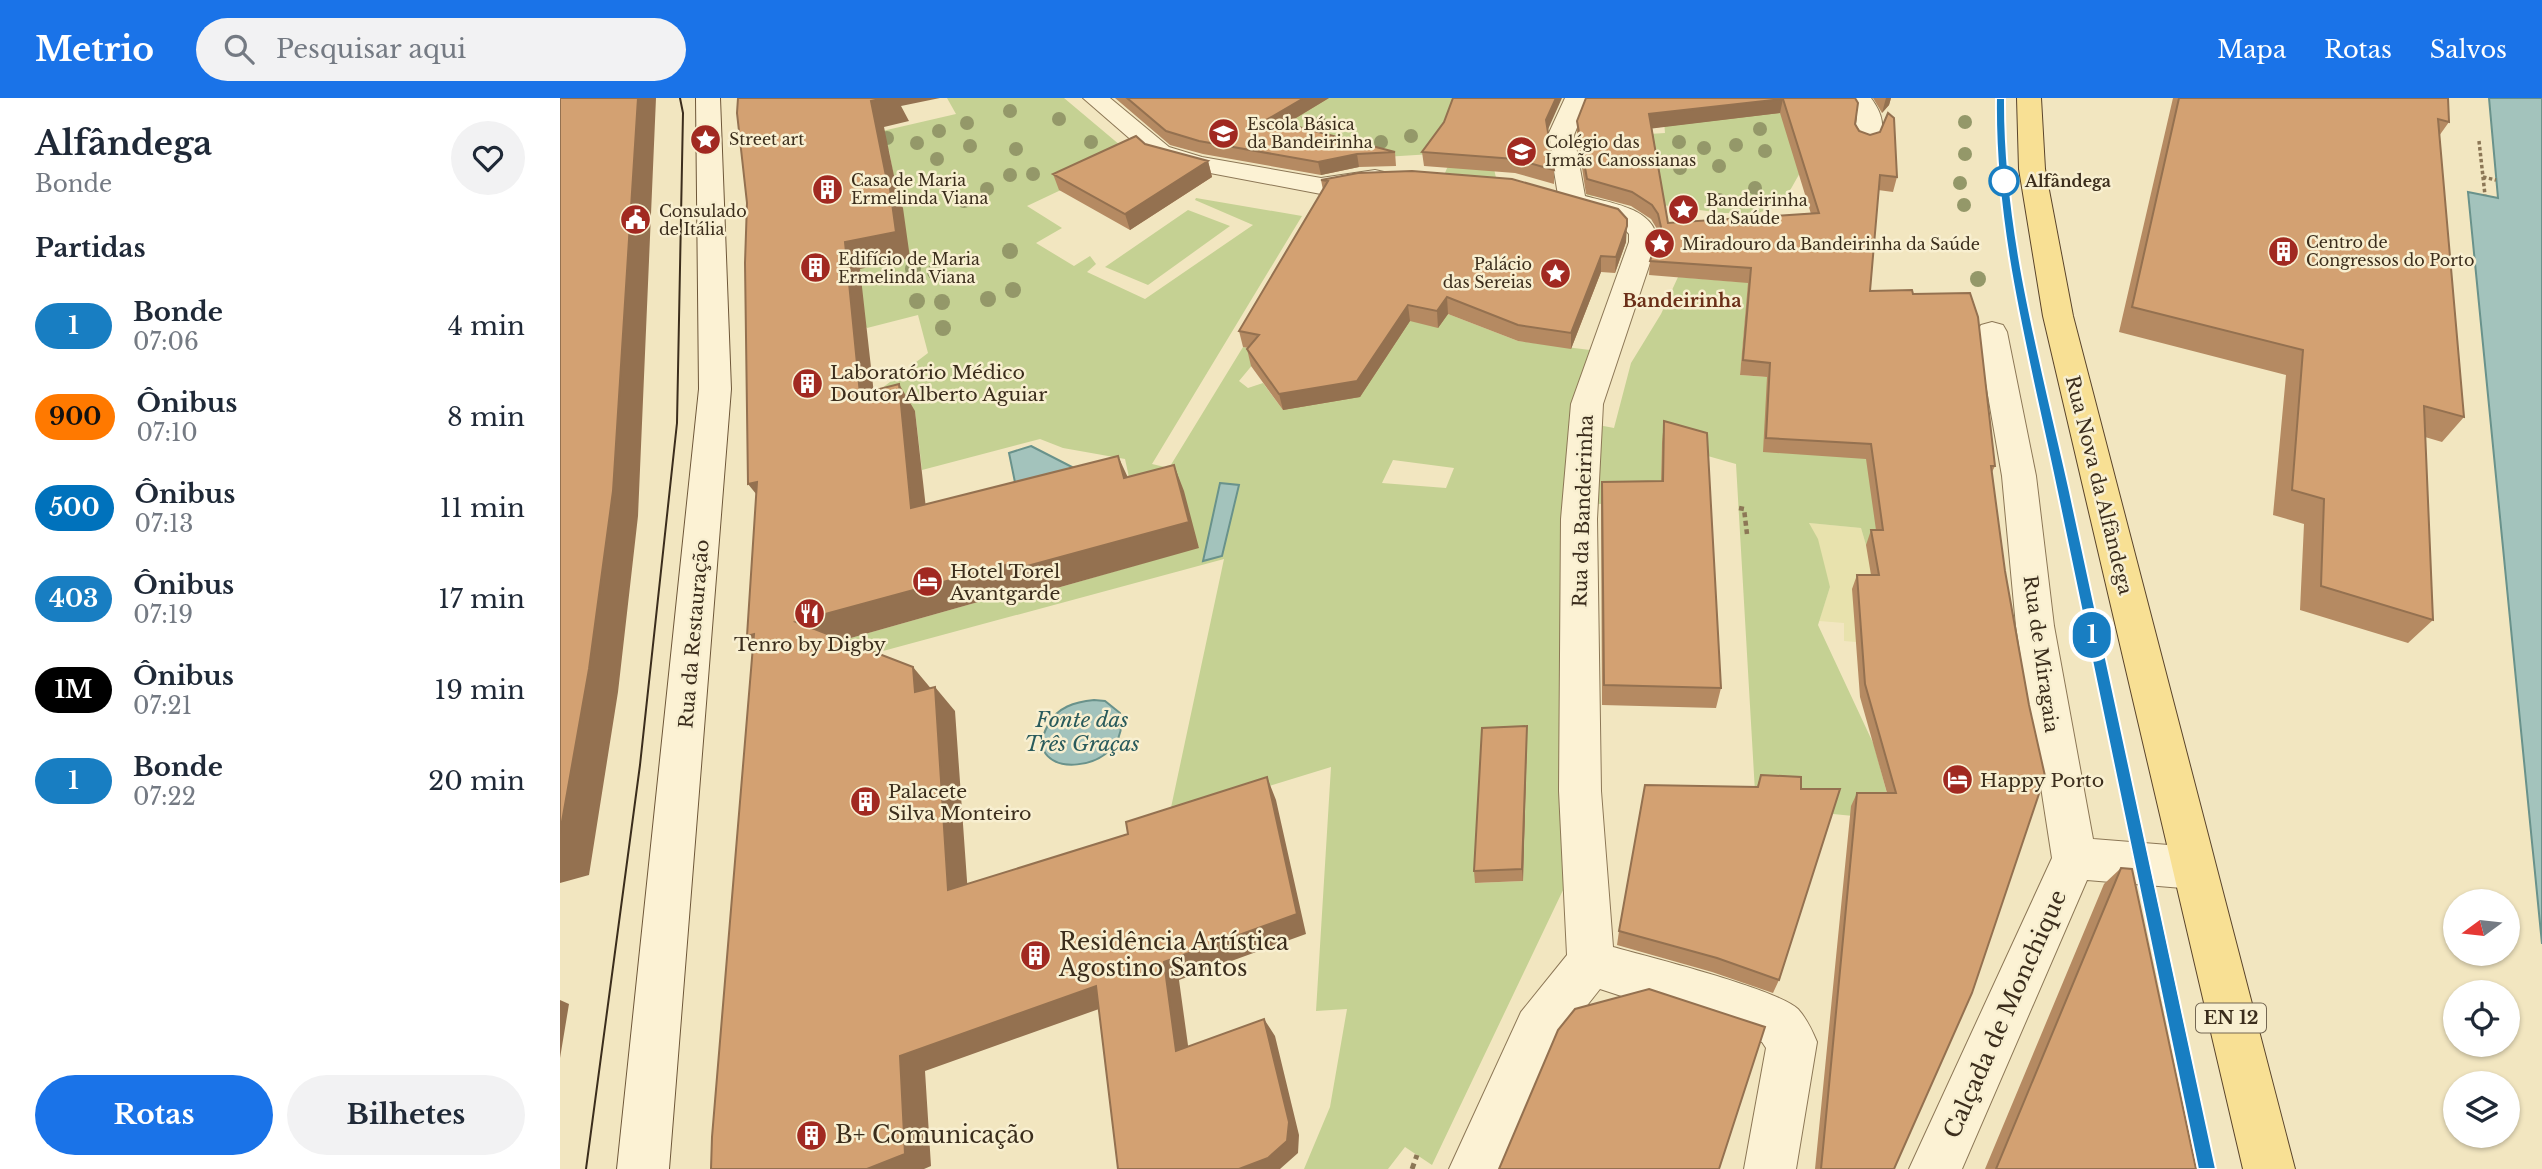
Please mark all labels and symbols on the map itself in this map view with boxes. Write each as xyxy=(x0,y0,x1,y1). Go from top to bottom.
place label: Escola Básica da Bandeirinha xyxy=(1247,114,1373,152)
school or university icon: Escola Básica da Bandeirinha xyxy=(1207,116,1241,150)
place icon: Street art xyxy=(689,122,723,156)
place label: Street art xyxy=(729,129,804,149)
place label: Colégio das Irmãs Canossianas xyxy=(1545,132,1696,170)
school or university icon: Colégio das Irmãs Canossianas xyxy=(1505,134,1539,168)
marker: Alfândega xyxy=(1989,166,2019,196)
place label: Casa de Maria Ermelinda Viana xyxy=(851,170,988,208)
place label: Alfândega xyxy=(2024,171,2111,191)
building icon: Casa de Maria Ermelinda Viana xyxy=(811,172,845,206)
place label: Bandeirinha da Saúde xyxy=(1706,190,1808,228)
place icon: Bandeirinha da Saúde xyxy=(1666,192,1700,226)
place label: Consulado de Itália xyxy=(659,201,747,239)
public building icon: Consulado de Itália xyxy=(619,203,653,237)
place icon: Miradouro da Bandeirinha da Saúde xyxy=(1642,227,1676,261)
place label: Centro de Congressos do Porto xyxy=(2306,232,2474,270)
place label: Miradouro da Bandeirinha da Saúde xyxy=(1682,234,1980,254)
building icon: Centro de Congressos do Porto xyxy=(2266,234,2300,268)
place label: Edifício de Maria Ermelinda Viana xyxy=(838,249,980,287)
building icon: Edifício de Maria Ermelinda Viana xyxy=(798,251,832,285)
place label: Palácio das Sereias xyxy=(1443,254,1532,292)
place icon: Palácio das Sereias xyxy=(1538,256,1572,290)
district label: Bandeirinha xyxy=(1622,290,1742,312)
place label: Laboratório Médico Doutor Alberto Aguiar xyxy=(830,361,1047,406)
building icon: Laboratório Médico Doutor Alberto Aguiar xyxy=(790,366,824,400)
street label: Rua Nova da Alfândega xyxy=(2061,373,2137,597)
street label: Rua da Bandeirinha xyxy=(1568,414,1598,608)
street label: Rua da Restauração xyxy=(674,539,714,729)
place label: Hotel Torel Avantgarde xyxy=(949,560,1060,605)
hotel icon: Hotel Torel Avantgarde xyxy=(910,565,944,599)
street label: Rua de Miragaia xyxy=(2019,574,2063,734)
restaurant icon: Tenro by Digby xyxy=(793,596,827,630)
line badge: 1 xyxy=(2069,612,2115,658)
place label: Tenro by Digby xyxy=(734,633,886,656)
water label: Fonte das Três Graças xyxy=(1024,707,1140,757)
hotel icon: Happy Porto xyxy=(1940,763,1974,797)
place label: Happy Porto xyxy=(1980,769,2104,792)
place label: Palacete Silva Monteiro xyxy=(888,780,1032,825)
building icon: Palacete Silva Monteiro xyxy=(848,785,882,819)
street label: Calçada de Monchique xyxy=(1938,886,2072,1142)
north arrow xyxy=(2443,889,2520,966)
place label: Residência Artística Agostino Santos xyxy=(1058,928,1289,982)
building icon: Residência Artística Agostino Santos xyxy=(1019,938,1053,972)
road number: EN 12 xyxy=(2196,1003,2266,1032)
building icon: B+ Comunicação xyxy=(795,1118,829,1152)
place label: B+ Comunicação xyxy=(835,1121,1034,1149)

